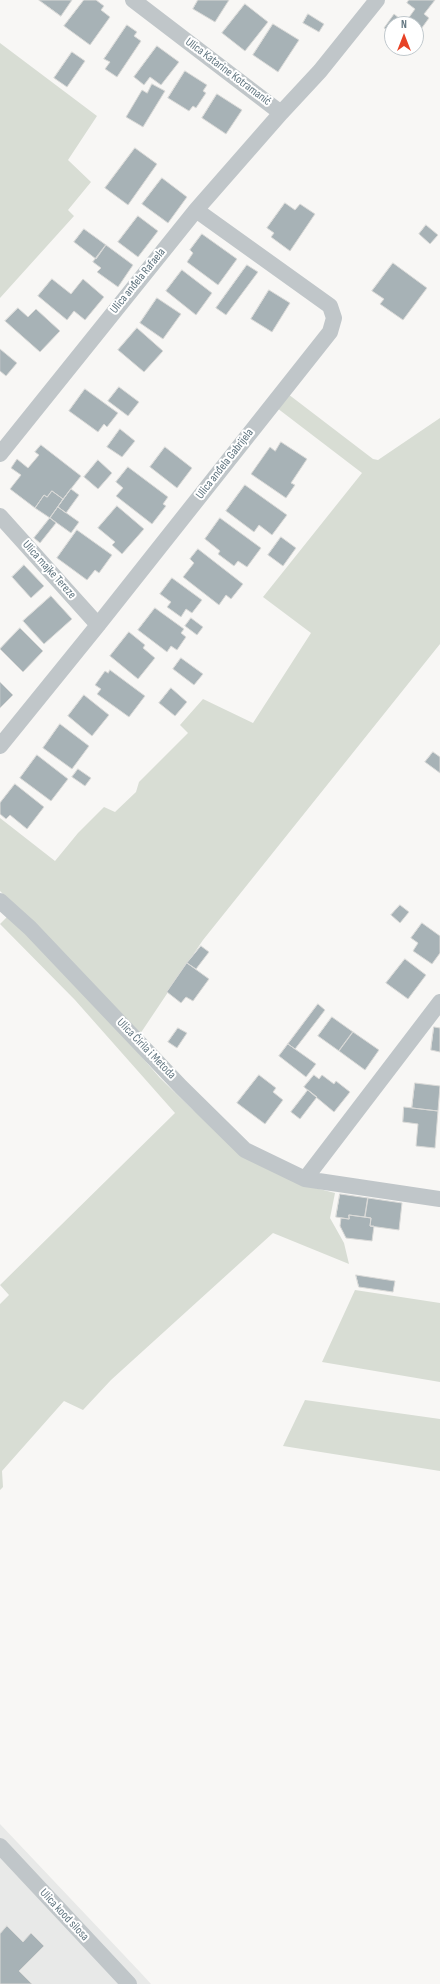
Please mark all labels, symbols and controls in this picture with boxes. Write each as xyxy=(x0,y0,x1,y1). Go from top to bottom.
north arrow xyxy=(384,16,424,56)
text: N xyxy=(401,18,407,31)
street label: Ulica Katarine Kotramanić xyxy=(182,35,274,109)
street label: Ulica anđela Rafaela xyxy=(107,245,169,317)
street label: Ulica anđela Gabrijela xyxy=(193,426,257,502)
street label: Ulica majke Tereze xyxy=(19,538,79,602)
street label: Ulica Ćirila i Metoda xyxy=(114,1016,178,1082)
street label: Ulica kood silosa xyxy=(36,1886,92,1944)

